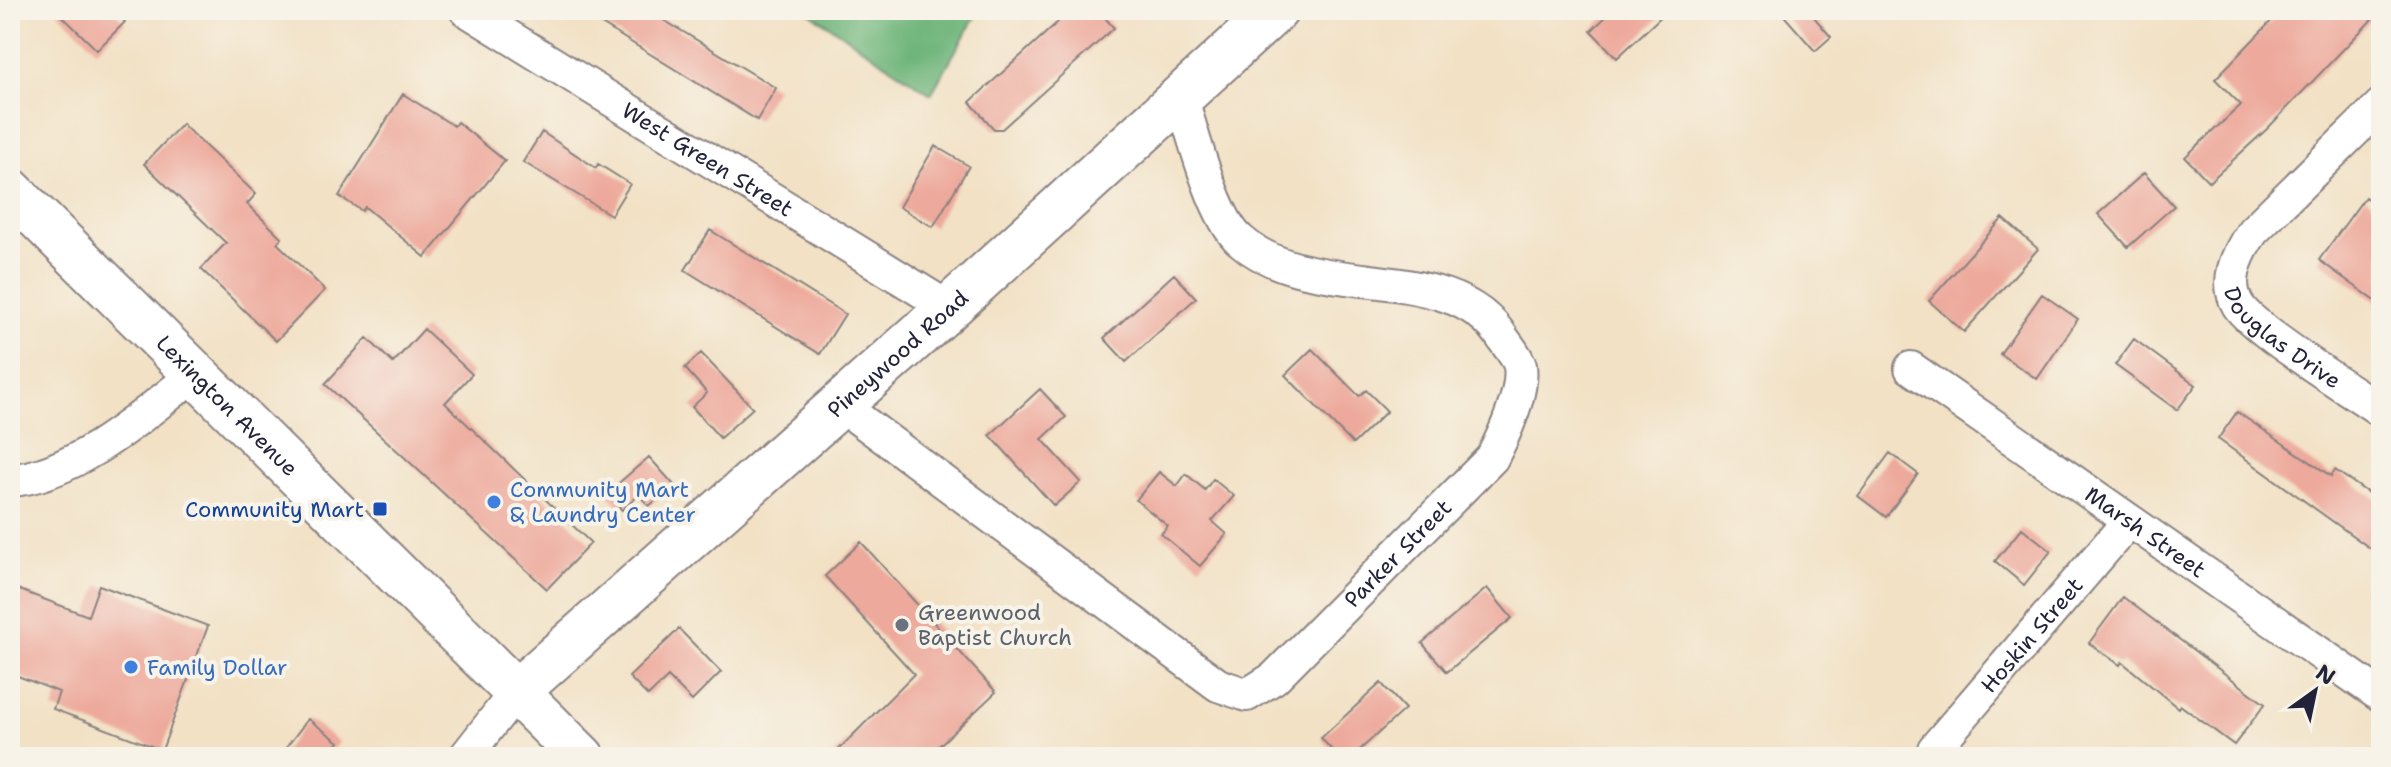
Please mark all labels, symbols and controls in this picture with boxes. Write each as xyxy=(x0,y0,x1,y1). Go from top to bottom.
street label: West Green Street xyxy=(617,95,799,223)
street label: Pineywood Road xyxy=(821,283,974,424)
street label: Douglas Drive xyxy=(2218,284,2347,395)
street label: Lexington Avenue xyxy=(150,329,305,482)
place label: Community Mart & Laundry Center xyxy=(510,475,696,529)
street label: Marsh Street xyxy=(2080,480,2211,584)
marker: Community Mart & Laundry Center xyxy=(485,493,503,511)
street label: Parker Street xyxy=(1338,493,1458,614)
place label: Community Mart xyxy=(185,495,364,524)
marker: Community Mart xyxy=(371,500,389,518)
street label: Hoskin Street xyxy=(1974,571,2089,699)
place label: Greenwood Baptist Church xyxy=(918,598,1072,652)
marker: Greenwood Baptist Church xyxy=(893,616,911,634)
north arrow xyxy=(2275,651,2355,731)
place label: Family Dollar xyxy=(147,653,288,682)
marker: Family Dollar xyxy=(122,658,140,676)
text: N xyxy=(2310,658,2341,692)

